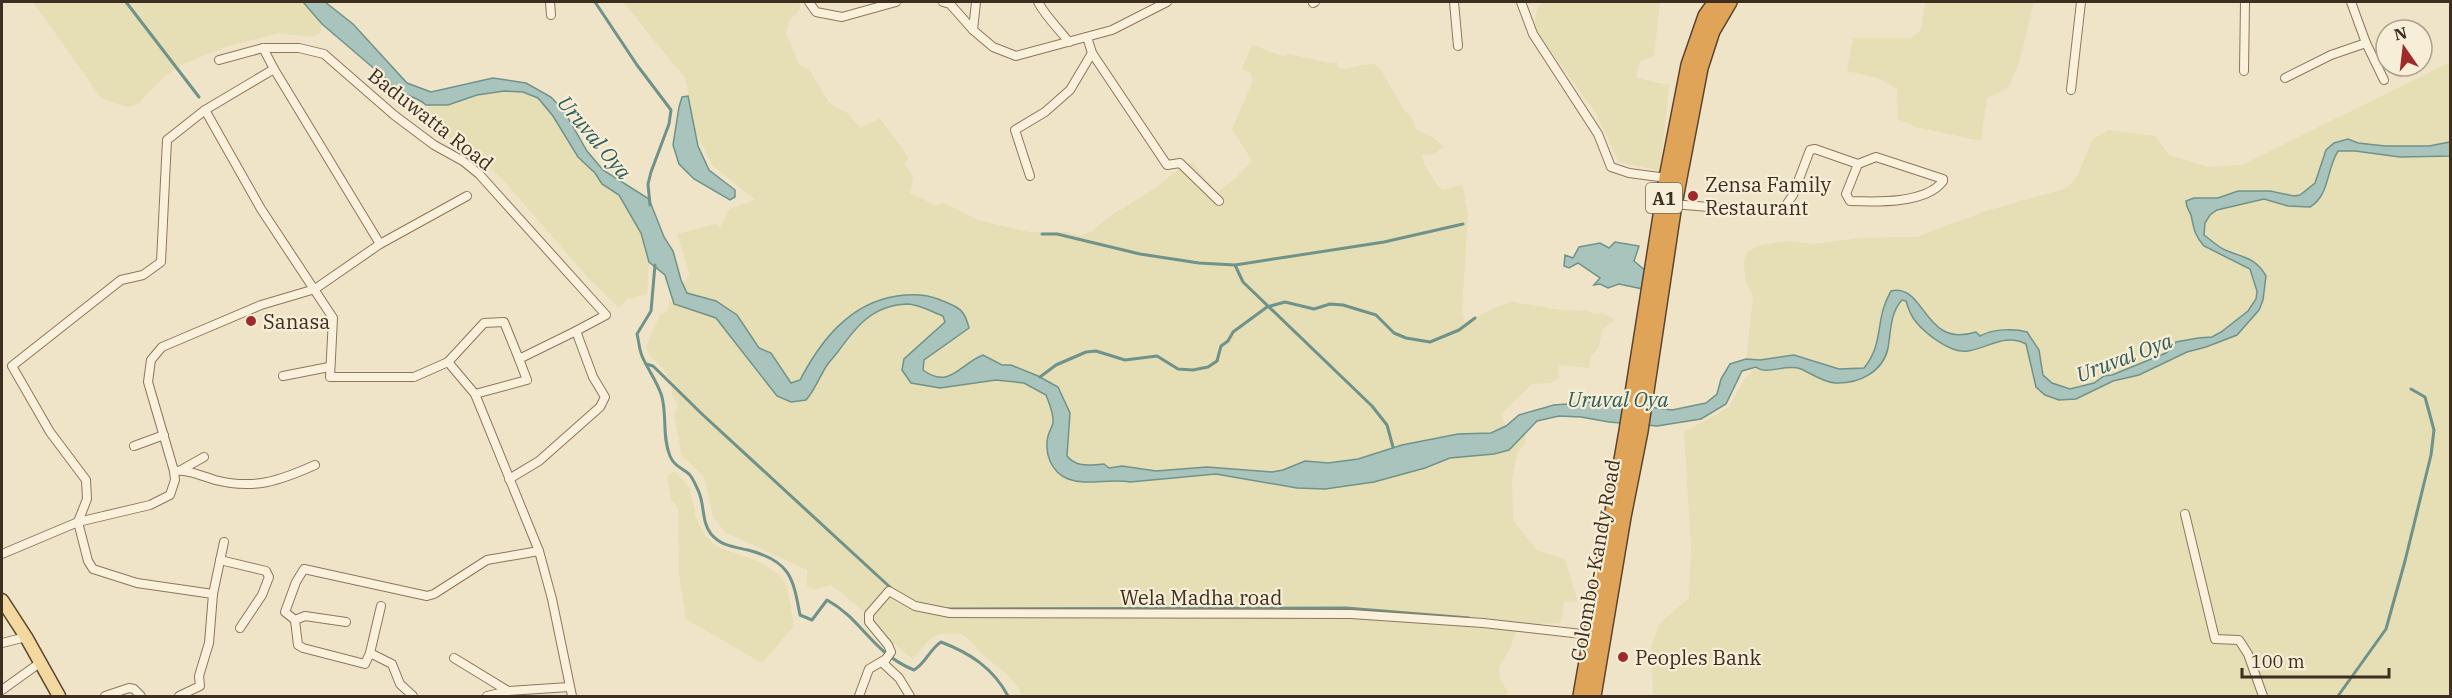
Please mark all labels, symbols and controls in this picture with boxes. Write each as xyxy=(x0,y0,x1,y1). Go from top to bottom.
north arrow xyxy=(2374,18,2434,78)
text: N xyxy=(2392,22,2409,45)
street label: Baduwatta Road xyxy=(363,62,499,176)
water label: Uruval Oya xyxy=(552,89,639,185)
place label: Zensa Family Restaurant xyxy=(1705,171,1831,221)
road number: A1 xyxy=(1646,183,1682,213)
marker: Zensa Family Restaurant xyxy=(1686,189,1700,203)
place label: Sanasa xyxy=(263,308,330,335)
marker: Sanasa xyxy=(244,314,258,328)
water label: Uruval Oya xyxy=(2072,326,2177,388)
water label: Uruval Oya xyxy=(1567,385,1669,413)
street label: Colombo-Kandy Road xyxy=(1564,457,1626,663)
street label: Wela Madha road xyxy=(1120,584,1282,611)
scale bar xyxy=(2242,641,2389,679)
place label: Peoples Bank xyxy=(1635,644,1762,671)
marker: Peoples Bank xyxy=(1616,650,1630,664)
text: 100 m xyxy=(2251,650,2305,673)

